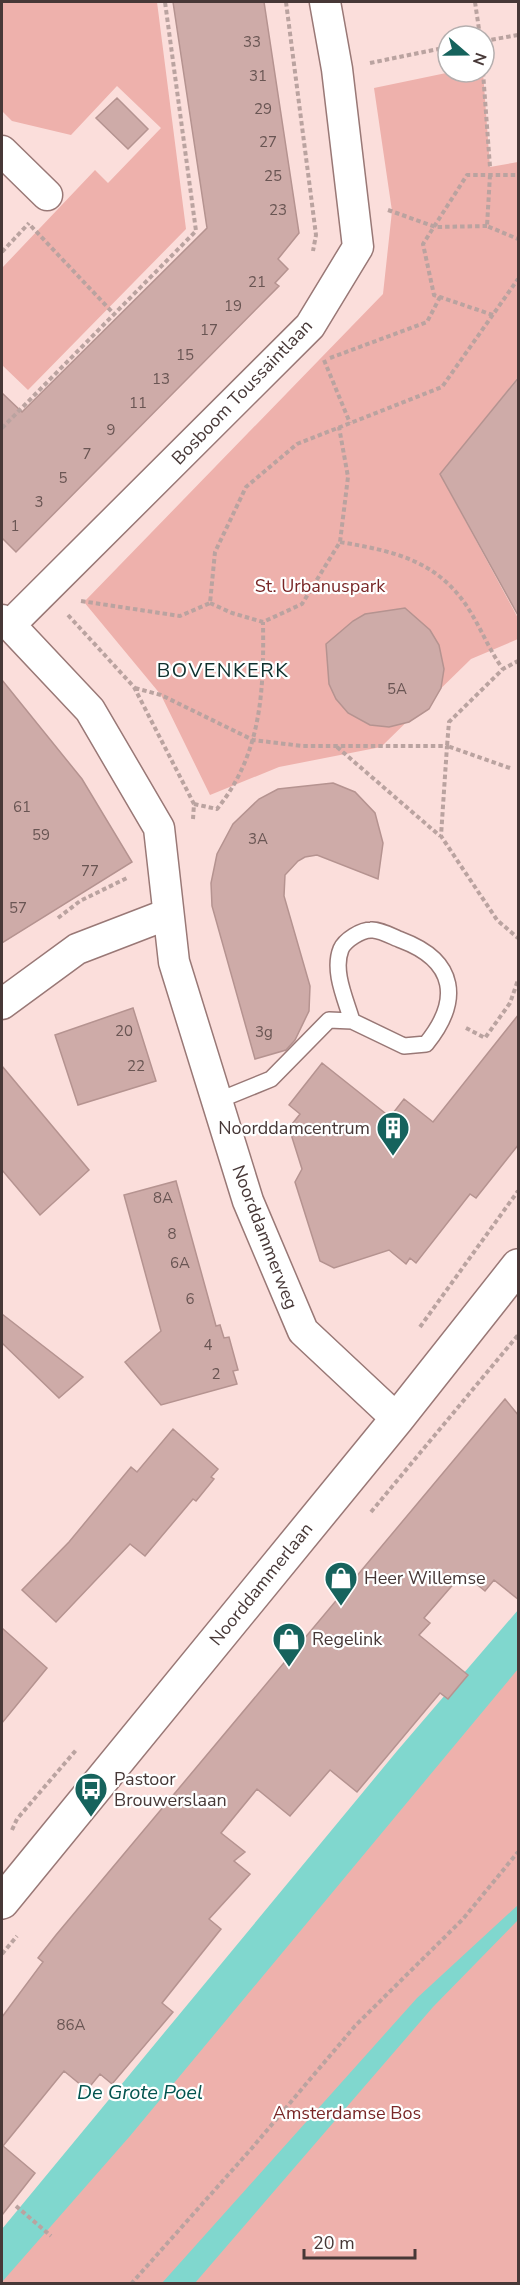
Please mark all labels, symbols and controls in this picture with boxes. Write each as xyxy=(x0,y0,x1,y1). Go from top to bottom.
north arrow xyxy=(436,24,496,84)
house number: 33 xyxy=(243,32,261,52)
text: N xyxy=(467,49,492,68)
house number: 31 xyxy=(249,66,267,86)
house number: 29 xyxy=(254,99,272,119)
house number: 27 xyxy=(259,132,277,152)
house number: 25 xyxy=(264,166,282,186)
house number: 23 xyxy=(269,200,287,220)
house number: 21 xyxy=(248,272,266,292)
house number: 19 xyxy=(224,296,242,316)
street label: Bosboom Toussaintlaan xyxy=(166,314,318,470)
house number: 17 xyxy=(200,320,218,340)
house number: 15 xyxy=(176,345,194,365)
house number: 13 xyxy=(152,369,170,389)
house number: 11 xyxy=(129,393,147,413)
house number: 9 xyxy=(106,420,116,440)
house number: 7 xyxy=(82,444,92,464)
house number: 5 xyxy=(58,468,68,488)
house number: 3 xyxy=(34,492,44,512)
house number: 1 xyxy=(10,516,20,536)
park label: St. Urbanuspark xyxy=(255,574,386,598)
district label: BOVENKERK xyxy=(157,657,289,684)
house number: 5A xyxy=(387,679,407,699)
house number: 61 xyxy=(13,797,31,817)
house number: 59 xyxy=(32,825,50,845)
house number: 3A xyxy=(248,829,268,849)
house number: 77 xyxy=(81,861,99,881)
house number: 57 xyxy=(9,898,27,918)
house number: 20 xyxy=(115,1021,133,1041)
house number: 3g xyxy=(255,1022,273,1042)
house number: 22 xyxy=(127,1056,145,1076)
building icon: Noorddamcentrum xyxy=(375,1110,411,1157)
place label: Noorddamcentrum xyxy=(218,1116,370,1140)
street label: Noorddammerweg xyxy=(226,1161,304,1313)
house number: 8A xyxy=(153,1188,173,1208)
house number: 8 xyxy=(167,1224,177,1244)
house number: 6A xyxy=(170,1253,190,1273)
house number: 6 xyxy=(185,1289,195,1309)
house number: 4 xyxy=(203,1335,213,1355)
house number: 2 xyxy=(211,1364,221,1384)
street label: Noorddammerlaan xyxy=(204,1518,318,1650)
shop icon: Heer Willemse xyxy=(323,1560,359,1607)
place label: Heer Willemse xyxy=(364,1566,486,1590)
shop icon: Regelink xyxy=(271,1621,307,1668)
place label: Regelink xyxy=(312,1627,383,1651)
place label: Pastoor Brouwerslaan xyxy=(114,1767,227,1812)
bus stop icon: Pastoor Brouwerslaan xyxy=(73,1771,109,1818)
house number: 86A xyxy=(57,2015,86,2035)
water label: De Grote Poel xyxy=(77,2079,203,2106)
park label: Amsterdamse Bos xyxy=(273,2101,421,2125)
scale bar xyxy=(304,2222,415,2260)
text: 20 m xyxy=(313,2231,355,2255)

